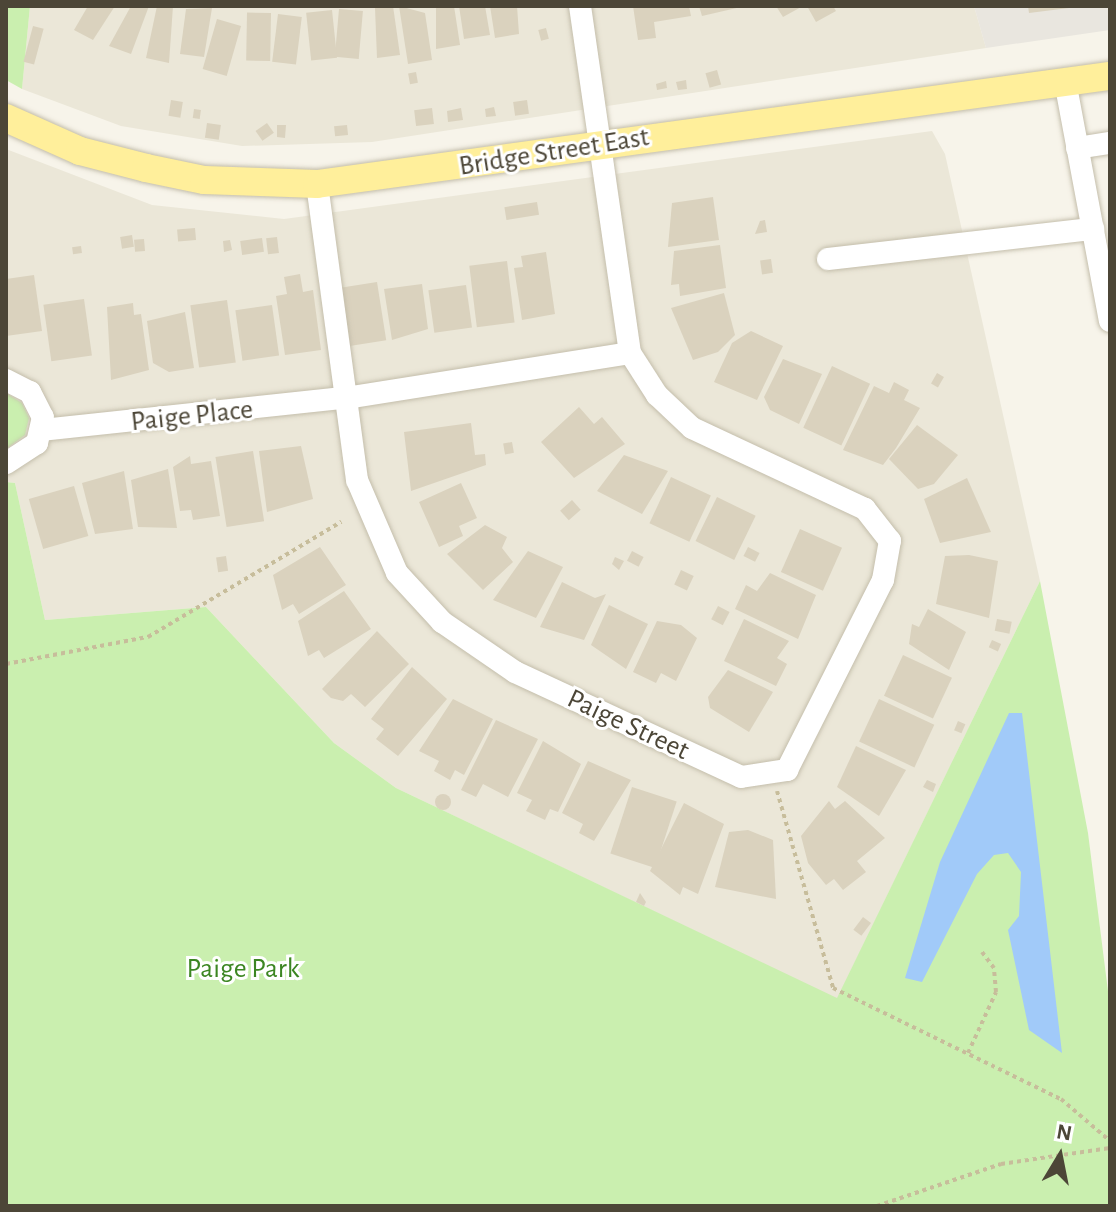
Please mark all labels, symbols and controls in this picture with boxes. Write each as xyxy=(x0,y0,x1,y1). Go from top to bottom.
street label: Bridge Street East xyxy=(457,120,651,184)
street label: Paige Place xyxy=(129,393,255,439)
street label: Paige Street xyxy=(562,682,694,768)
park label: Paige Park xyxy=(186,952,300,986)
north arrow xyxy=(1020,1116,1100,1196)
text: N xyxy=(1055,1120,1074,1145)

